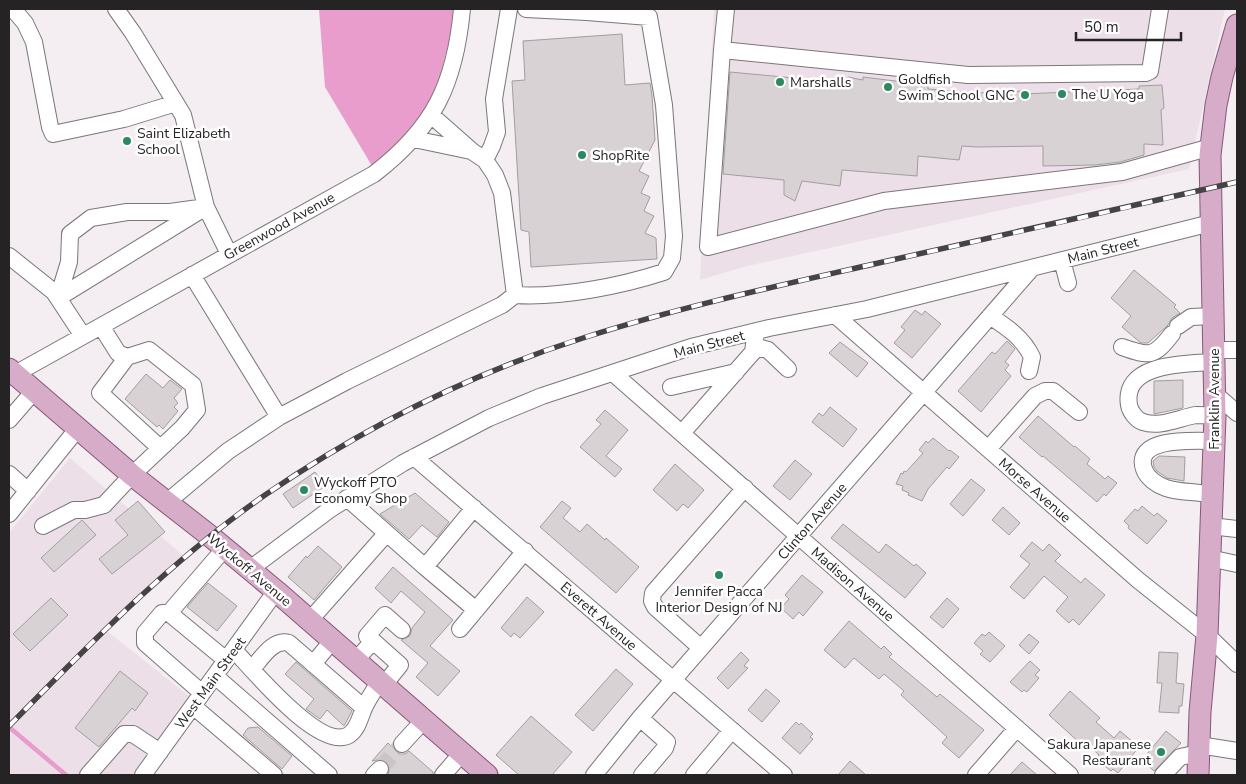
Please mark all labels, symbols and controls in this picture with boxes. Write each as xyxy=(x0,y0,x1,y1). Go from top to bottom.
scale bar xyxy=(1076,10,1181,42)
text: 50 m xyxy=(1084,17,1119,37)
place label: Goldfish Swim School xyxy=(898,70,981,105)
place label: Marshalls xyxy=(790,73,852,92)
marker: Marshalls xyxy=(774,76,786,88)
marker: Goldfish Swim School xyxy=(882,81,894,93)
place label: The U Yoga xyxy=(1072,85,1144,104)
place label: GNC xyxy=(985,86,1015,105)
marker: The U Yoga xyxy=(1056,88,1068,100)
marker: GNC xyxy=(1019,89,1031,101)
place label: Saint Elizabeth School xyxy=(137,124,231,159)
marker: Saint Elizabeth School xyxy=(121,135,133,147)
place label: ShopRite xyxy=(592,146,649,165)
marker: ShopRite xyxy=(576,149,588,161)
street label: Greenwood Avenue xyxy=(220,188,338,265)
street label: Main Street xyxy=(1066,232,1141,268)
street label: Main Street xyxy=(672,326,747,363)
street label: Franklin Avenue xyxy=(1205,348,1224,450)
street label: Morse Avenue xyxy=(994,454,1075,527)
place label: Wyckoff PTO Economy Shop xyxy=(314,473,407,508)
street label: Clinton Avenue xyxy=(774,479,851,564)
marker: Wyckoff PTO Economy Shop xyxy=(298,484,310,496)
street label: Wyckoff Avenue xyxy=(204,530,295,611)
street label: Madison Avenue xyxy=(807,543,898,626)
marker: Jennifer Pacca Interior Design of NJ xyxy=(713,569,725,581)
street label: Everett Avenue xyxy=(556,578,641,655)
place label: Jennifer Pacca Interior Design of NJ xyxy=(656,582,782,617)
street label: West Main Street xyxy=(171,633,250,733)
place label: Sakura Japanese Restaurant xyxy=(1047,735,1151,770)
marker: Sakura Japanese Restaurant xyxy=(1155,746,1167,758)

